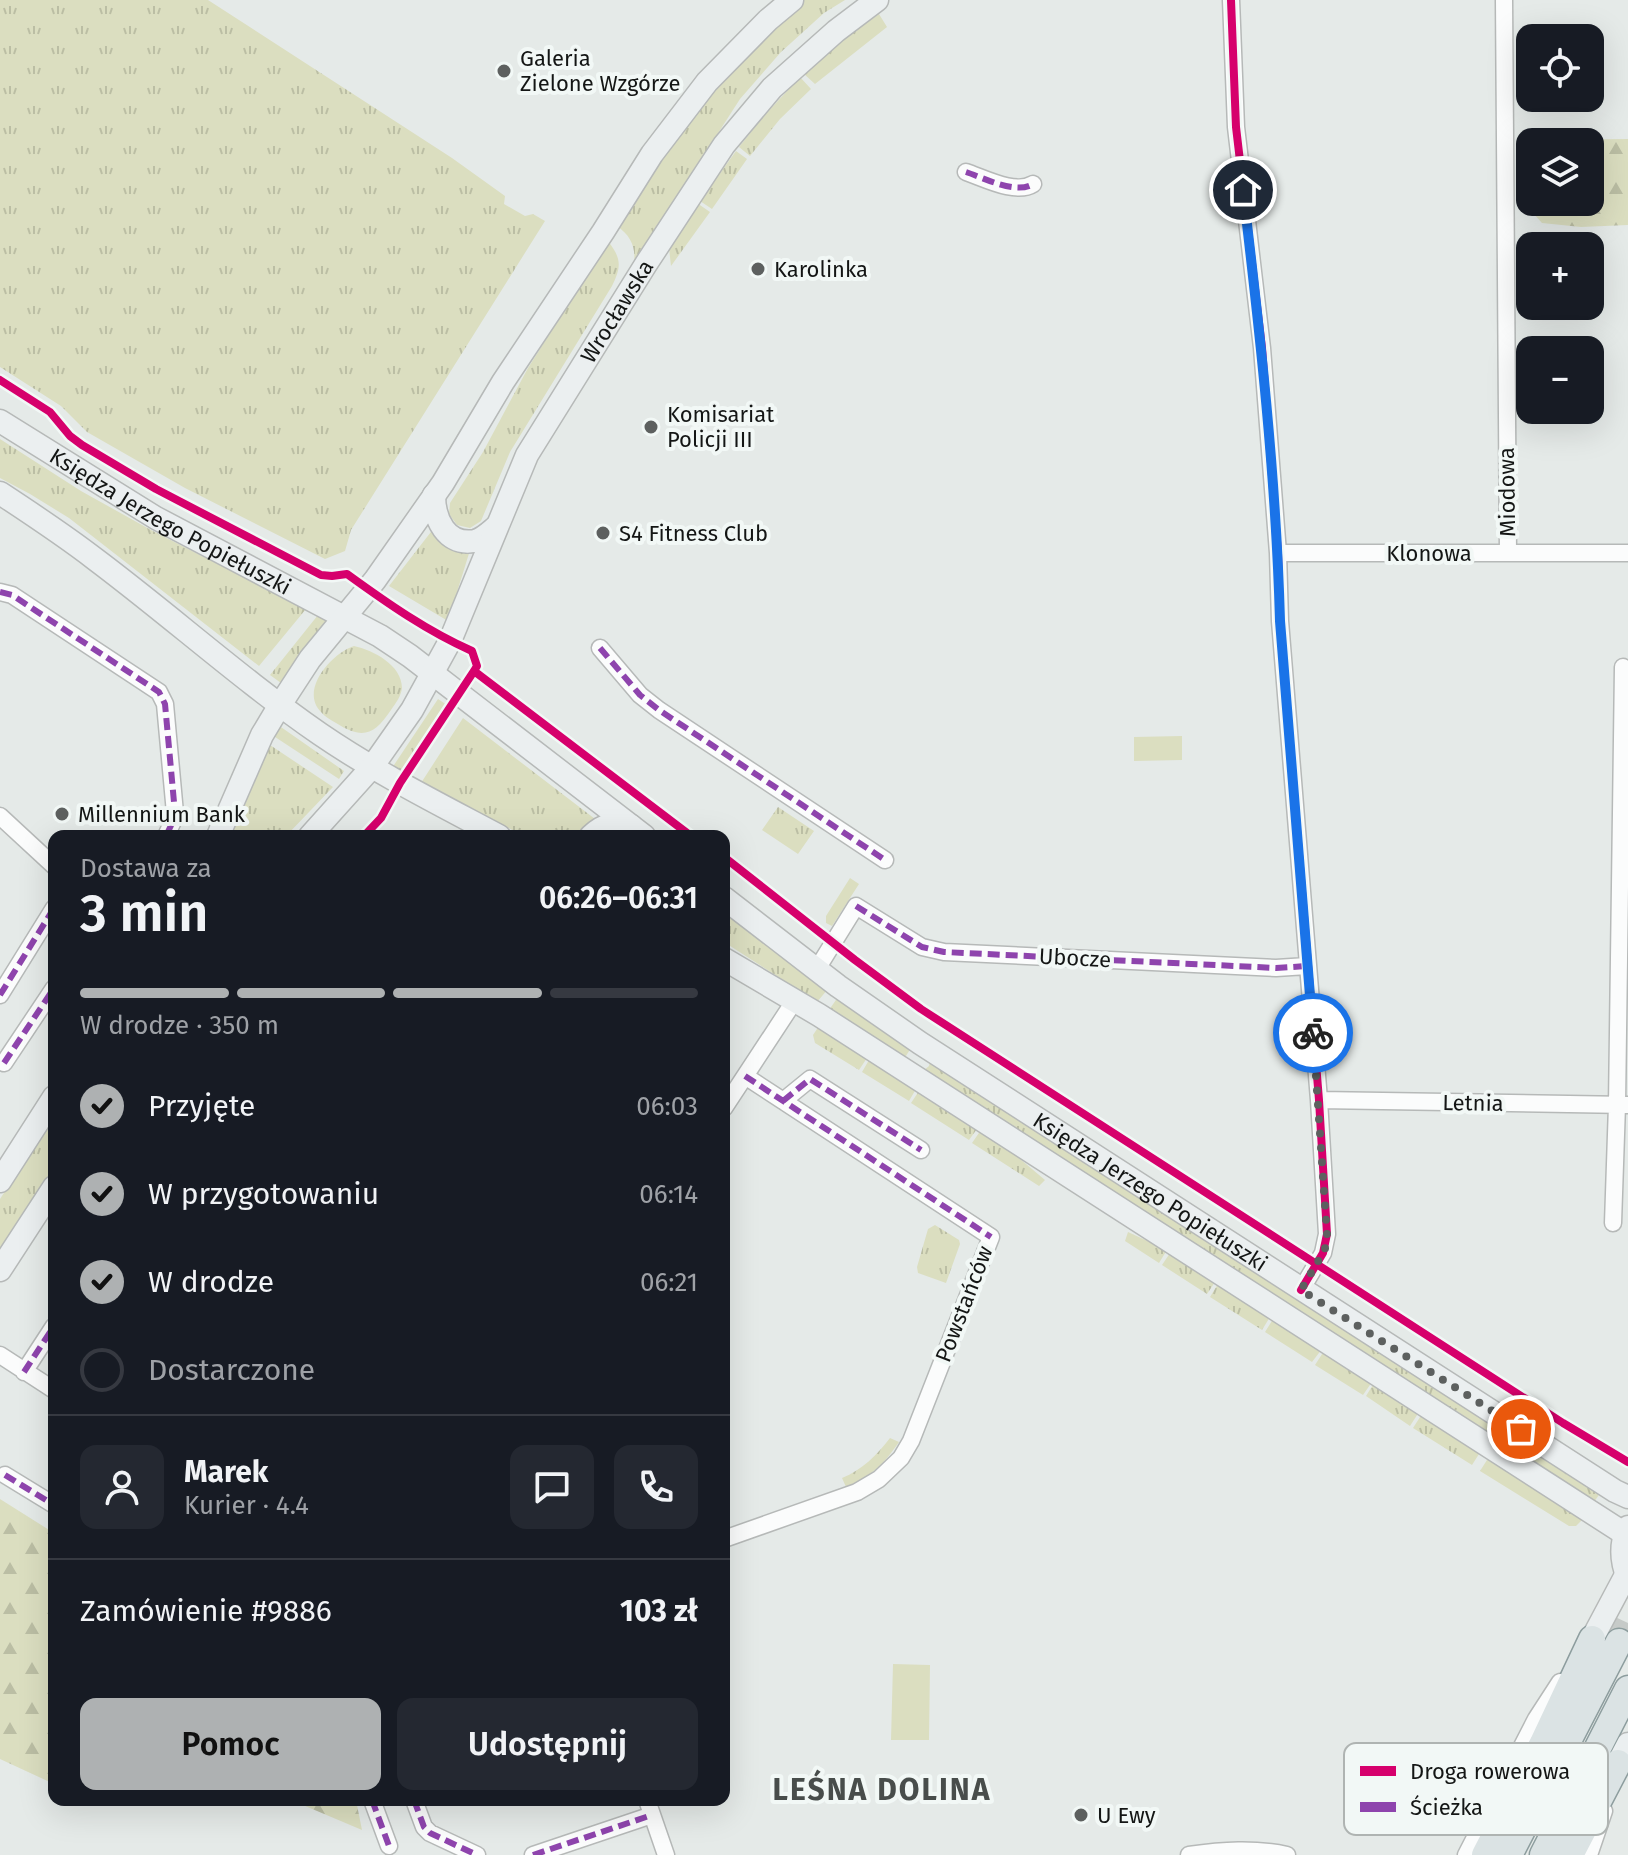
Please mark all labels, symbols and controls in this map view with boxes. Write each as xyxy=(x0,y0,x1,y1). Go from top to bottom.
map controls xyxy=(1516,24,1604,424)
button: locate xyxy=(1516,24,1604,112)
place label: Galeria Zielone Wzgórze xyxy=(520,45,681,97)
marker: Galeria Zielone Wzgórze xyxy=(495,62,513,80)
button: layers xyxy=(1516,128,1604,216)
pin xyxy=(1209,156,1277,224)
icon: home xyxy=(1221,168,1265,212)
button: + xyxy=(1516,232,1604,320)
street label: Wrocławska xyxy=(574,255,659,368)
place label: Karolinka xyxy=(774,256,868,283)
marker: Karolinka xyxy=(749,260,767,278)
button: − xyxy=(1516,336,1604,424)
place label: Komisariat Policji III xyxy=(667,401,774,453)
marker: Komisariat Policji III xyxy=(642,418,660,436)
street label: Księdza Jerzego Popiełuszki xyxy=(45,442,296,600)
street label: Miodowa xyxy=(1493,447,1521,537)
place label: S4 Fitness Club xyxy=(619,520,768,547)
marker: S4 Fitness Club xyxy=(594,524,612,542)
street label: Klonowa xyxy=(1386,540,1472,567)
place label: Millennium Bank xyxy=(78,801,246,828)
marker: Millennium Bank xyxy=(53,805,71,823)
text: Dostawa za xyxy=(80,853,212,884)
text: 06:26–06:31 xyxy=(539,880,698,916)
text: 3 min xyxy=(80,882,208,945)
street label: Ubocze xyxy=(1038,943,1112,973)
courier xyxy=(1273,993,1353,1073)
text: W drodze · 350 m xyxy=(80,1010,279,1041)
icon: bike xyxy=(1291,1011,1335,1055)
icon: check xyxy=(80,1084,124,1128)
text: Przyjęte xyxy=(148,1088,255,1124)
street label: Letnia xyxy=(1442,1089,1504,1117)
text: 06:03 xyxy=(636,1091,698,1122)
street label: Księdza Jerzego Popiełuszki xyxy=(1028,1106,1273,1277)
icon: check xyxy=(80,1172,124,1216)
text: W przygotowaniu xyxy=(148,1176,379,1212)
text: 06:14 xyxy=(639,1179,698,1210)
street label: Powstańców xyxy=(929,1242,999,1366)
icon: check xyxy=(80,1260,124,1304)
text: W drodze xyxy=(148,1264,274,1300)
text: 06:21 xyxy=(640,1267,698,1298)
text: Dostarczone xyxy=(148,1352,315,1388)
pin xyxy=(1487,1395,1555,1463)
icon: bag xyxy=(1499,1407,1543,1451)
button: person xyxy=(80,1445,164,1529)
button: chat xyxy=(510,1445,594,1529)
button: phone xyxy=(614,1445,698,1529)
text: Marek xyxy=(184,1454,268,1490)
text: Kurier · 4.4 xyxy=(184,1490,309,1521)
text: Zamówienie #9886 xyxy=(80,1593,332,1629)
text: 103 zł xyxy=(620,1593,698,1629)
button: Pomoc xyxy=(80,1698,381,1790)
button: Udostępnij xyxy=(397,1698,698,1790)
legend xyxy=(1344,1743,1608,1835)
text: Droga rowerowa xyxy=(1410,1758,1570,1785)
district label: LEŚNA DOLINA xyxy=(773,1769,991,1808)
text: Ścieżka xyxy=(1410,1794,1483,1821)
place label: U Ewy xyxy=(1097,1802,1156,1829)
marker: U Ewy xyxy=(1072,1806,1090,1824)

